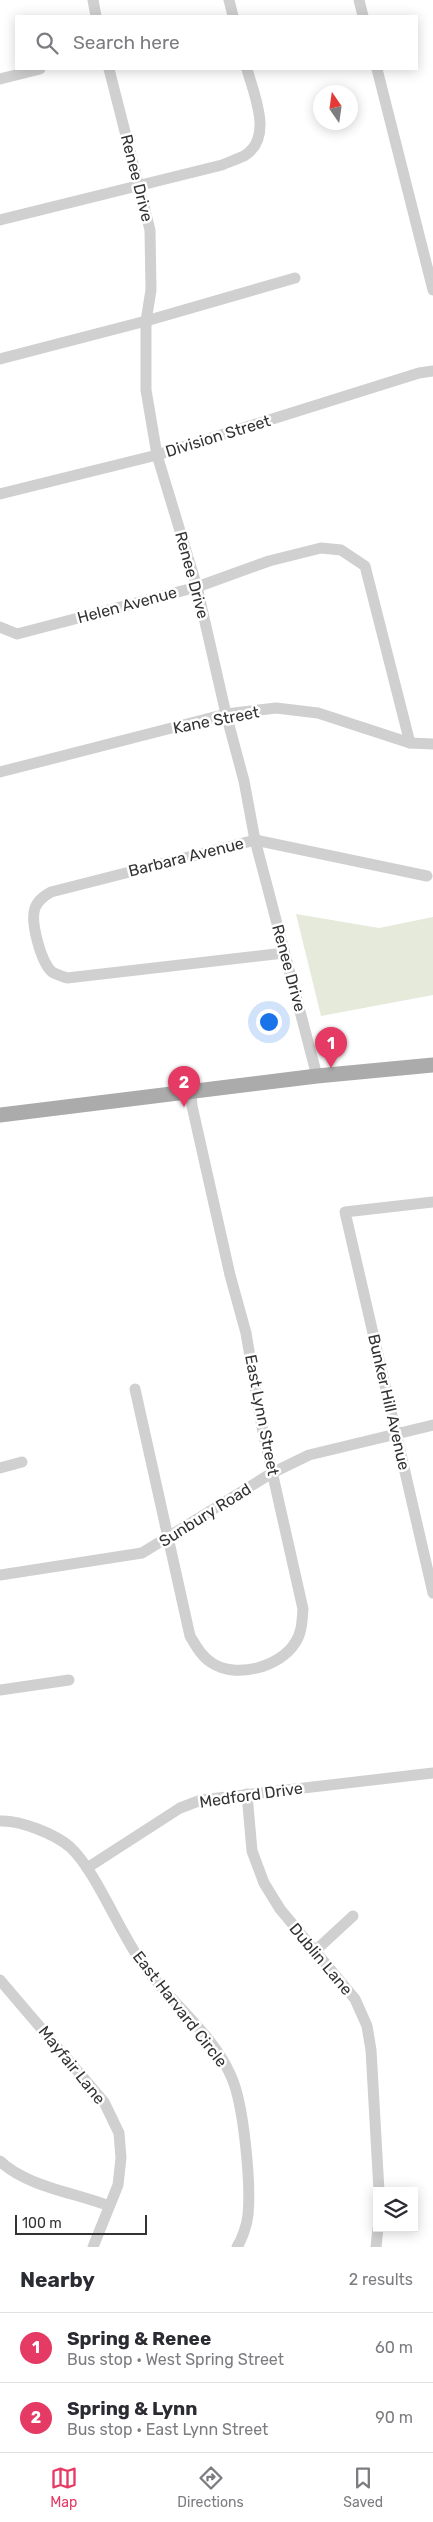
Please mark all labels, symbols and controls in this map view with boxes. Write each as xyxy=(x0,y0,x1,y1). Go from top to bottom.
search box xyxy=(15,15,418,70)
icon: search xyxy=(33,29,61,57)
text: Search here xyxy=(73,31,180,54)
north arrow xyxy=(313,85,358,130)
street label: Renee Drive xyxy=(117,132,157,224)
street label: Division Street xyxy=(163,411,273,461)
street label: Renee Drive xyxy=(171,529,213,621)
street label: Helen Avenue xyxy=(75,583,179,627)
street label: Kane Street xyxy=(171,702,261,738)
street label: Barbara Avenue xyxy=(126,833,246,881)
street label: Renee Drive xyxy=(268,922,310,1014)
your location xyxy=(256,1009,282,1035)
pin: 1 xyxy=(315,1027,347,1068)
pin: 2 xyxy=(168,1066,200,1107)
street label: Bunker Hill Avenue xyxy=(364,1332,414,1472)
street label: East Lynn Street xyxy=(241,1353,283,1477)
street label: Sunbury Road xyxy=(156,1479,254,1551)
street label: Medford Drive xyxy=(198,1778,304,1812)
street label: Dublin Lane xyxy=(285,1919,357,1999)
street label: East Harvard Circle xyxy=(129,1947,231,2071)
street label: Mayfair Lane xyxy=(35,2022,109,2108)
map controls xyxy=(373,2187,418,2232)
button: layers xyxy=(373,2187,418,2232)
scale bar xyxy=(15,2212,148,2235)
text: 100 m xyxy=(22,2215,62,2232)
text: Nearby xyxy=(20,2267,95,2292)
text: 2 results xyxy=(349,2270,413,2289)
text: Spring & Renee xyxy=(67,2327,211,2350)
text: 1 xyxy=(32,2338,40,2357)
text: 60 m xyxy=(375,2338,413,2357)
text: Bus stop · West Spring Street xyxy=(67,2350,284,2369)
text: Spring & Lynn xyxy=(67,2397,198,2420)
text: 2 xyxy=(31,2408,41,2427)
text: 90 m xyxy=(375,2408,413,2427)
text: Bus stop · East Lynn Street xyxy=(67,2420,268,2439)
tab: Map xyxy=(50,2464,78,2511)
tab: Directions xyxy=(177,2464,244,2511)
tab: Saved xyxy=(343,2464,383,2511)

